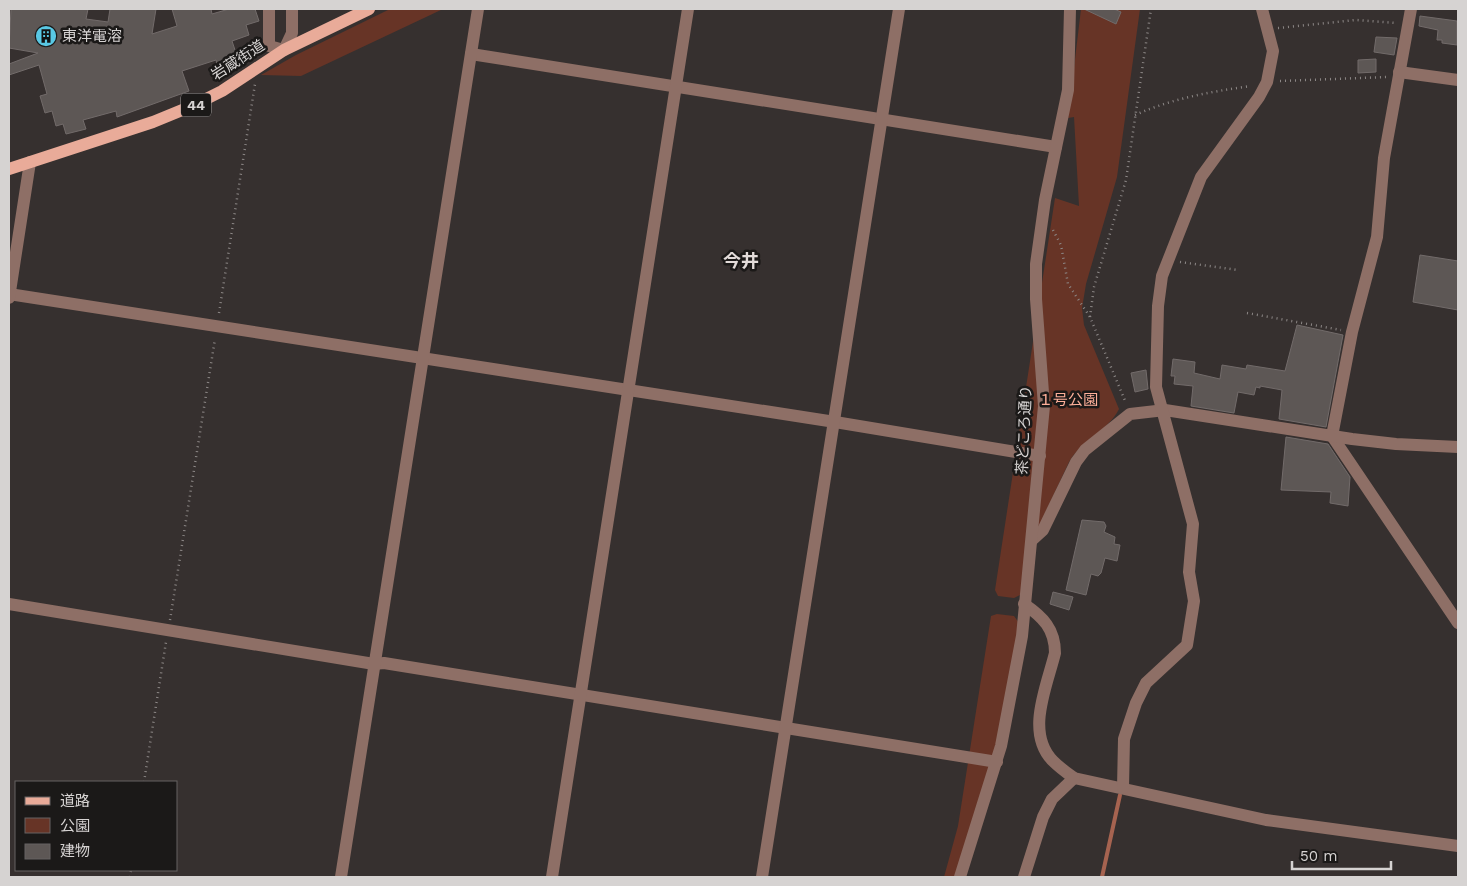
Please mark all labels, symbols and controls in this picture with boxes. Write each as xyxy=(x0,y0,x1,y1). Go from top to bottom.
building icon: 東洋電溶 xyxy=(34,24,58,48)
place label: 東洋電溶 xyxy=(62,27,122,45)
street label: 岩蔵街道 xyxy=(208,36,268,84)
road number: 44 xyxy=(181,94,211,116)
district label: 今井 xyxy=(723,250,759,271)
street label: 茶どころ通り xyxy=(1013,385,1035,475)
park label: １号公園 xyxy=(1038,391,1098,409)
legend xyxy=(15,781,178,871)
text: 道路 xyxy=(60,792,90,810)
text: 公園 xyxy=(60,817,90,835)
scale bar xyxy=(1292,838,1391,870)
text: 建物 xyxy=(60,842,90,860)
text: 50 m xyxy=(1300,847,1337,865)

